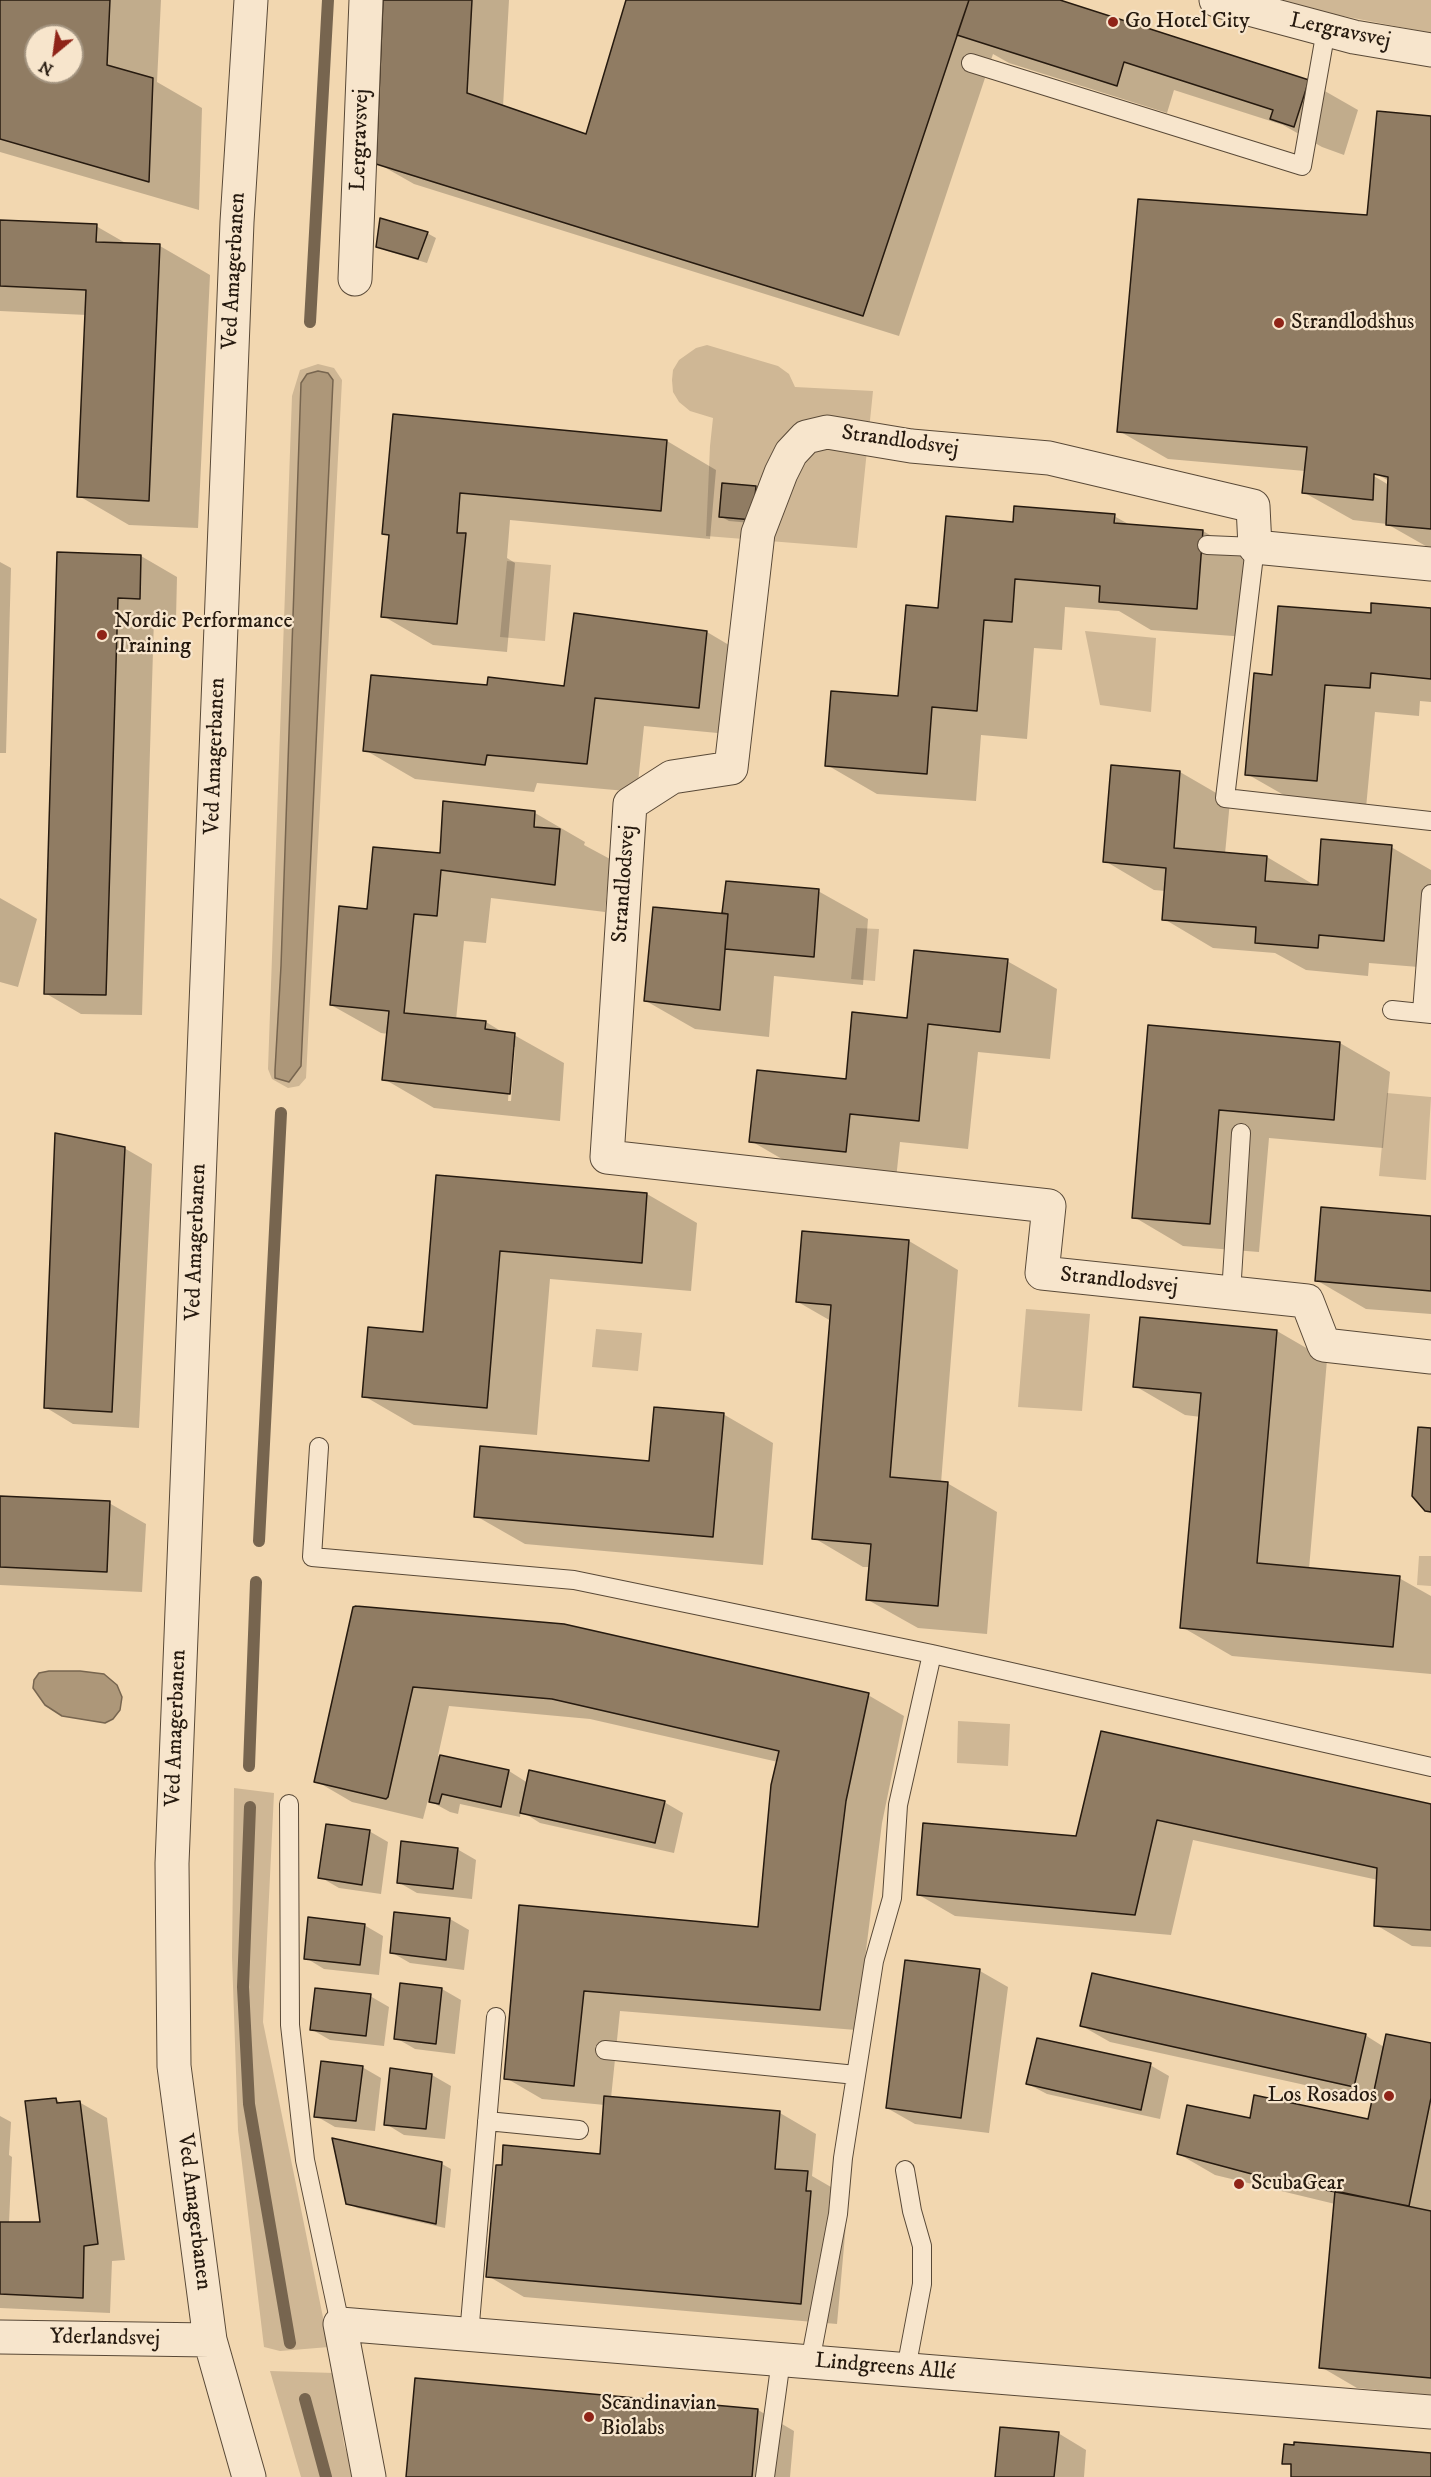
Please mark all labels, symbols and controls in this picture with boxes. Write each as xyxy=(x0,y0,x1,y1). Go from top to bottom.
street label: Lergravsvej xyxy=(1287,8,1393,56)
place label: Go Hotel City xyxy=(1125,9,1250,35)
marker: Go Hotel City xyxy=(1106,15,1120,29)
north arrow xyxy=(24,24,84,84)
text: N xyxy=(36,56,57,80)
street label: Lergravsvej xyxy=(346,88,376,192)
street label: Ved Amagerbanen xyxy=(218,192,252,350)
place label: Strandlodshus xyxy=(1291,310,1414,336)
marker: Strandlodshus xyxy=(1272,316,1286,330)
street label: Strandlodsvej xyxy=(840,421,960,463)
place label: Nordic Performance Training xyxy=(114,609,293,660)
marker: Nordic Performance Training xyxy=(95,628,109,642)
street label: Ved Amagerbanen xyxy=(200,677,232,835)
street label: Strandlodsvej xyxy=(608,824,642,944)
street label: Ved Amagerbanen xyxy=(181,1163,213,1321)
street label: Strandlodsvej xyxy=(1059,1263,1179,1301)
street label: Ved Amagerbanen xyxy=(161,1649,193,1807)
place label: Los Rosados xyxy=(1267,2083,1377,2109)
marker: Los Rosados xyxy=(1382,2089,1396,2103)
street label: Ved Amagerbanen xyxy=(170,2132,216,2292)
place label: ScubaGear xyxy=(1251,2171,1344,2197)
marker: ScubaGear xyxy=(1232,2177,1246,2191)
street label: Yderlandsvej xyxy=(50,2325,160,2353)
street label: Lindgreens Allé xyxy=(814,2349,956,2387)
place label: Scandinavian Biolabs xyxy=(601,2391,716,2442)
marker: Scandinavian Biolabs xyxy=(582,2410,596,2424)

